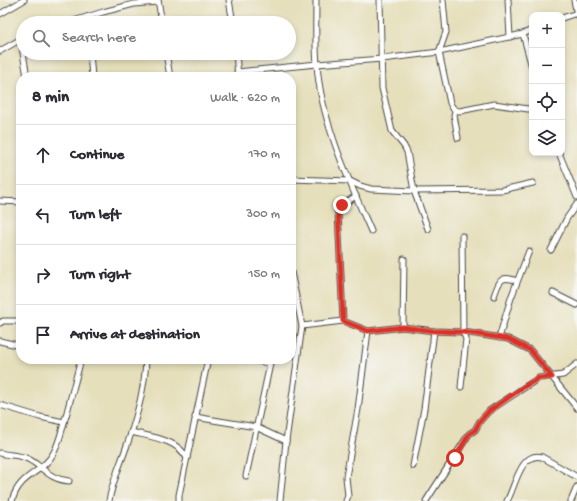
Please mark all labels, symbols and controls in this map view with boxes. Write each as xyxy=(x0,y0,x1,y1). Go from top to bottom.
map controls xyxy=(529,12,565,156)
button: + xyxy=(529,12,565,48)
search box xyxy=(16,16,296,60)
icon: search xyxy=(30,27,52,49)
text: Search here xyxy=(62,29,136,47)
button: − xyxy=(529,48,565,84)
button: locate xyxy=(529,84,565,120)
text: 8 min xyxy=(32,88,69,108)
text: Walk · 620 m xyxy=(210,91,280,106)
button: layers xyxy=(529,120,565,156)
icon: ahead xyxy=(32,144,54,166)
text: Continue xyxy=(70,146,124,164)
text: 170 m xyxy=(248,147,280,162)
route end xyxy=(333,196,351,214)
icon: left xyxy=(32,204,54,226)
text: Turn left xyxy=(70,206,121,224)
text: 300 m xyxy=(246,207,280,222)
icon: right xyxy=(32,264,54,286)
text: Turn right xyxy=(70,266,130,284)
text: 150 m xyxy=(248,267,280,282)
icon: arrive xyxy=(32,324,54,346)
text: Arrive at destination xyxy=(70,326,200,344)
route start xyxy=(446,449,464,467)

